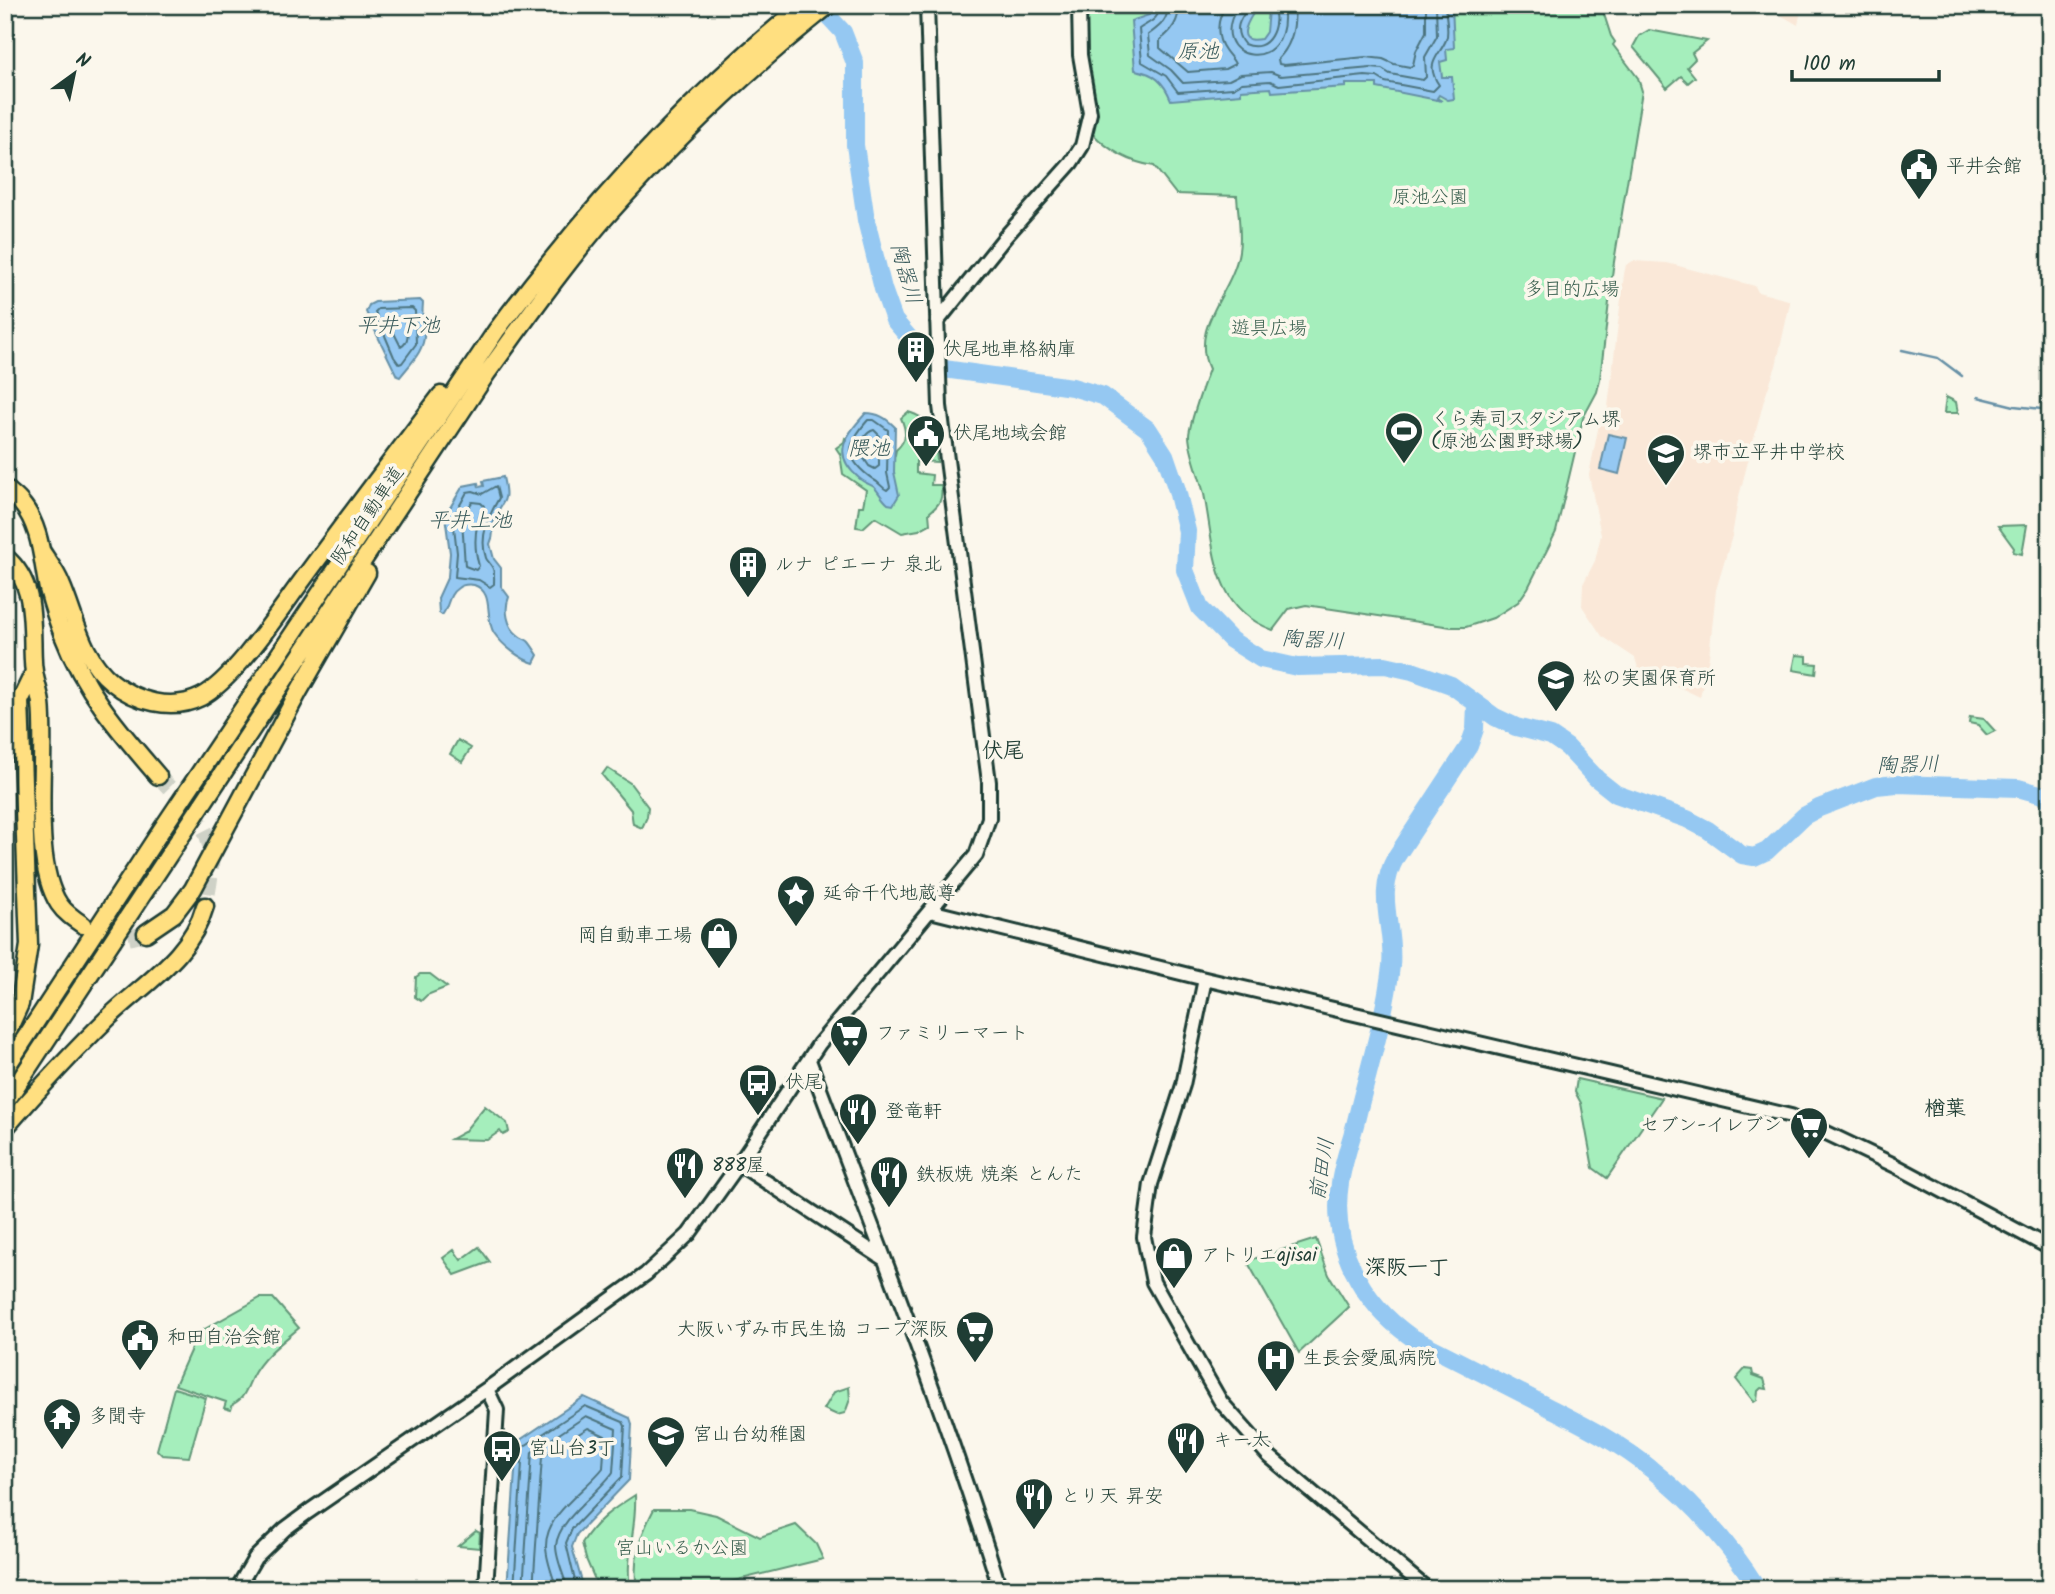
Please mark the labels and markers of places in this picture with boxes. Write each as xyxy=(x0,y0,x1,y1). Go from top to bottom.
public building icon: 平井会館 xyxy=(1898,146,1940,201)
place label: 平井会館 xyxy=(1946,152,2022,182)
building icon: 伏尾地車格納庫 xyxy=(895,329,937,384)
place label: 伏尾地車格納庫 xyxy=(943,335,1076,365)
place label: くら寿司スタジアム堺 (原池公園野球場) xyxy=(1431,405,1621,457)
sports icon: くら寿司スタジアム堺 (原池公園野球場) xyxy=(1383,410,1425,465)
public building icon: 伏尾地域会館 xyxy=(905,413,947,468)
place label: 伏尾地域会館 xyxy=(953,419,1067,449)
school or university icon: 堺市立平井中学校 xyxy=(1645,432,1687,487)
place label: 堺市立平井中学校 xyxy=(1693,438,1845,468)
building icon: ルナ ピエーナ 泉北 xyxy=(727,544,769,599)
place label: ルナ ピエーナ 泉北 xyxy=(775,550,942,580)
school or university icon: 松の実園保育所 xyxy=(1535,658,1577,713)
place label: 松の実園保育所 xyxy=(1583,664,1716,694)
place icon: 延命千代地蔵尊 xyxy=(775,873,817,928)
place label: 延命千代地蔵尊 xyxy=(823,879,956,909)
shop icon: 岡自動車工場 xyxy=(698,915,740,970)
place label: 岡自動車工場 xyxy=(578,921,692,951)
supermarket icon: ファミリーマート xyxy=(828,1013,870,1068)
place label: ファミリーマート xyxy=(876,1019,1028,1049)
bus stop icon: 伏尾 xyxy=(737,1062,779,1117)
place label: 伏尾 xyxy=(785,1068,823,1098)
restaurant icon: 登竜軒 xyxy=(837,1091,879,1146)
place label: 登竜軒 xyxy=(885,1097,942,1127)
supermarket icon: セブン-イレブン xyxy=(1788,1105,1830,1160)
place label: セブン-イレブン xyxy=(1640,1111,1782,1141)
restaurant icon: 888屋 xyxy=(664,1145,706,1200)
place label: 888屋 xyxy=(712,1151,765,1181)
restaurant icon: 鉄板焼 焼楽 とんた xyxy=(868,1154,910,1209)
place label: 鉄板焼 焼楽 とんた xyxy=(916,1160,1083,1190)
shop icon: アトリエajisai xyxy=(1153,1235,1195,1290)
place label: アトリエajisai xyxy=(1201,1241,1318,1271)
supermarket icon: 大阪いずみ市民生協 コープ深阪 xyxy=(954,1309,996,1364)
place label: 大阪いずみ市民生協 コープ深阪 xyxy=(677,1315,948,1345)
public building icon: 和田自治会館 xyxy=(119,1317,161,1372)
place label: 和田自治会館 xyxy=(167,1323,281,1353)
hospital icon: 生長会愛風病院 xyxy=(1255,1338,1297,1393)
place label: 生長会愛風病院 xyxy=(1303,1344,1436,1374)
temple icon: 多聞寺 xyxy=(41,1396,83,1451)
place label: 多聞寺 xyxy=(89,1402,146,1432)
school or university icon: 宮山台幼稚園 xyxy=(645,1414,687,1469)
place label: 宮山台幼稚園 xyxy=(693,1420,807,1450)
restaurant icon: キー太 xyxy=(1165,1420,1207,1475)
place label: キー太 xyxy=(1213,1426,1270,1456)
bus stop icon: 宮山台3丁 xyxy=(481,1428,523,1483)
place label: 宮山台3丁 xyxy=(529,1434,616,1464)
restaurant icon: とり天 昇安 xyxy=(1013,1476,1055,1531)
place label: とり天 昇安 xyxy=(1061,1482,1164,1512)

